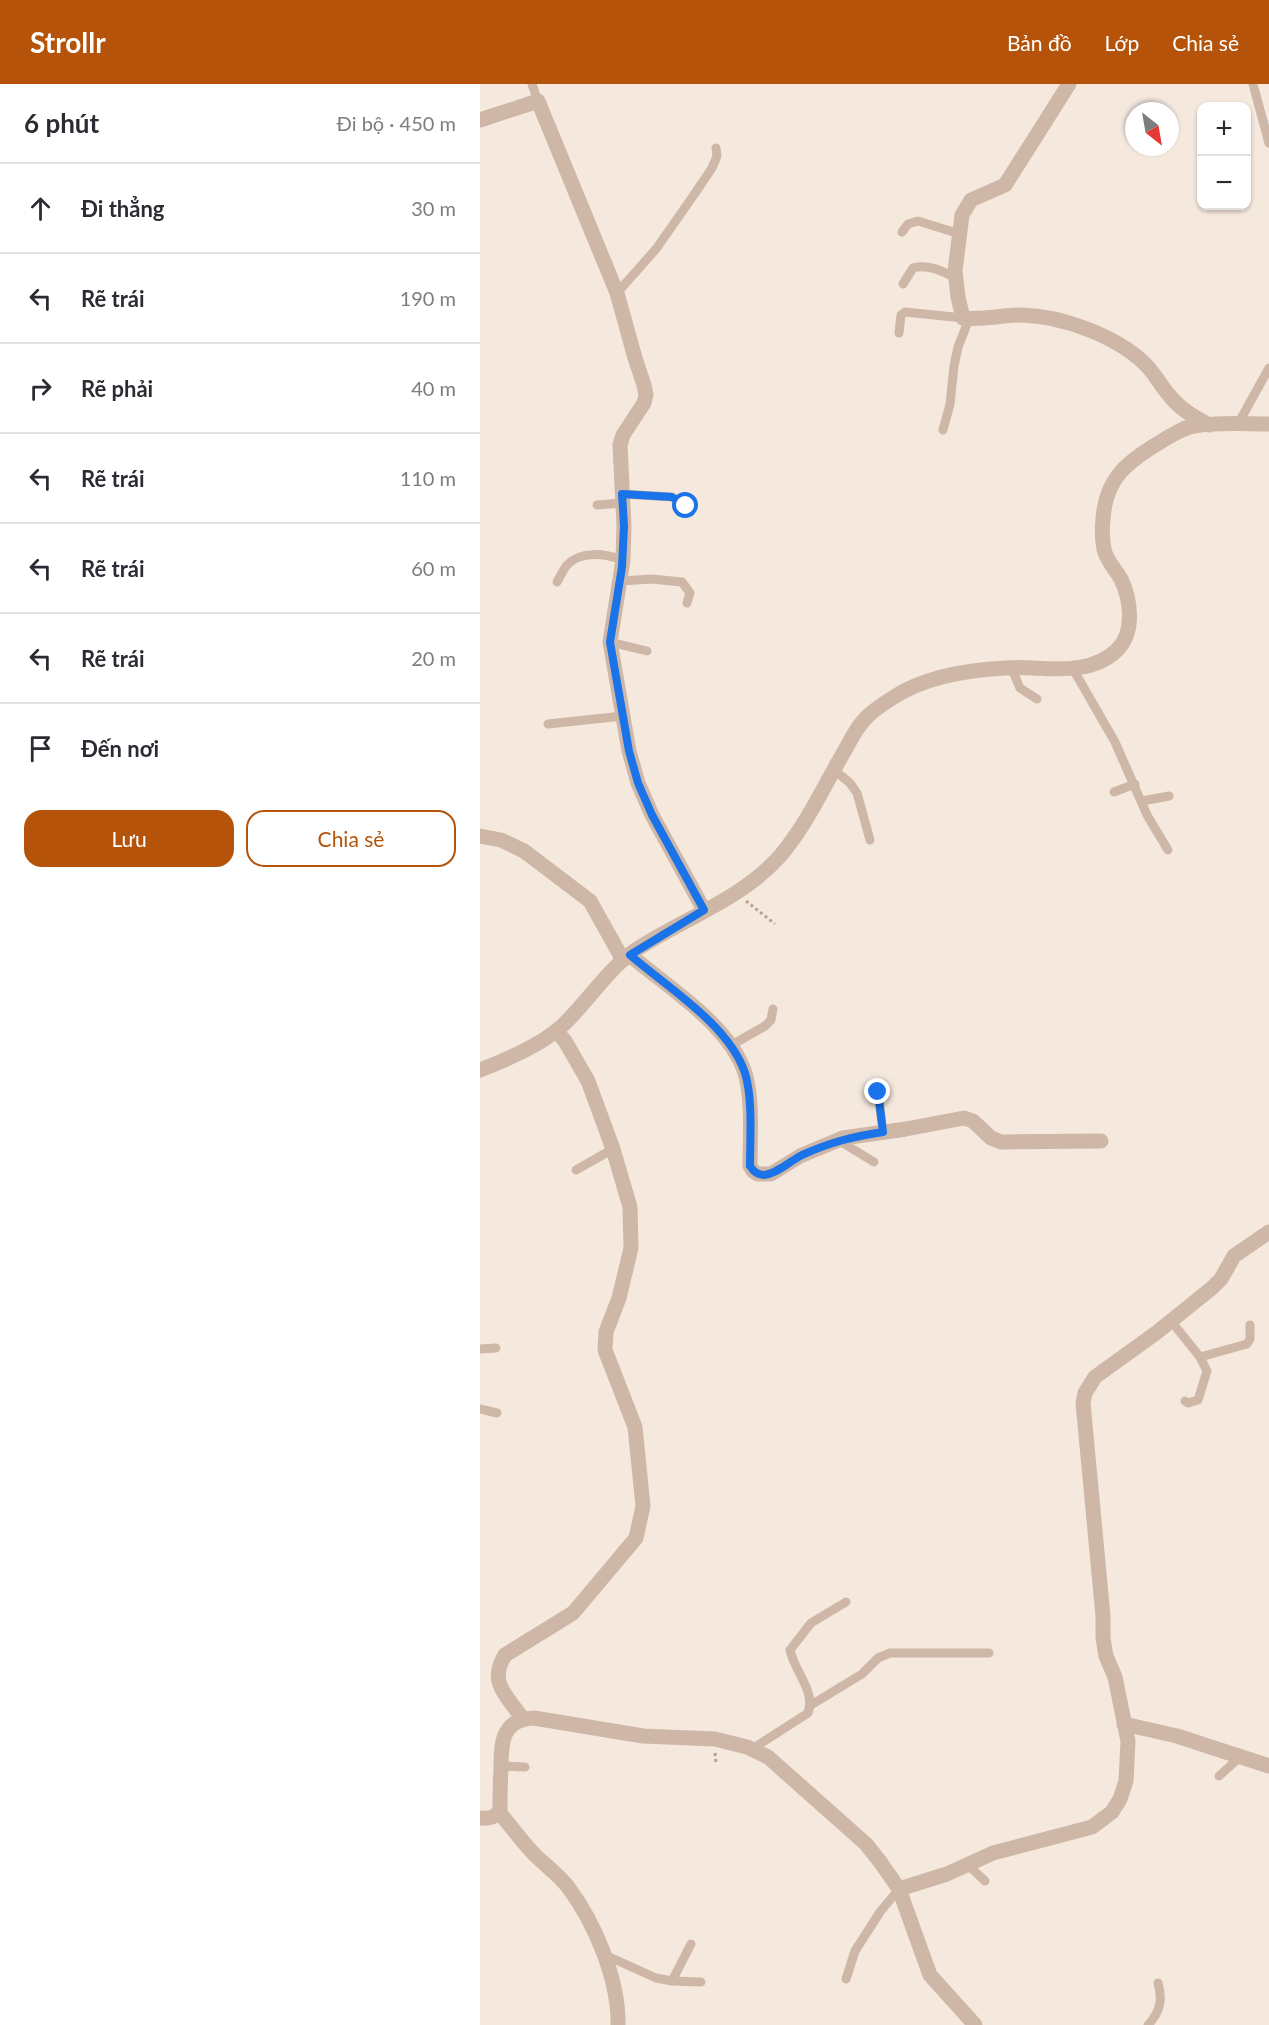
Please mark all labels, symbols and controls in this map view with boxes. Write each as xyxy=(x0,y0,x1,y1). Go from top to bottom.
text: Strollr xyxy=(30,25,106,59)
text: Bản đồ xyxy=(1007,30,1072,55)
text: Lớp xyxy=(1105,30,1139,55)
text: Chia sẻ xyxy=(1172,30,1239,55)
north arrow xyxy=(1125,102,1179,156)
map controls xyxy=(1197,102,1251,210)
button: + xyxy=(1197,102,1251,156)
text: 6 phút xyxy=(24,107,99,139)
text: Đi bộ · 450 m xyxy=(337,111,456,135)
button: − xyxy=(1197,156,1251,210)
icon: ahead xyxy=(24,192,57,225)
text: Đi thẳng xyxy=(81,195,164,222)
text: 30 m xyxy=(411,196,456,220)
icon: left xyxy=(24,282,57,315)
text: Rẽ trái xyxy=(81,285,145,312)
text: 190 m xyxy=(400,286,456,310)
icon: right xyxy=(24,372,57,405)
text: Rẽ phải xyxy=(81,375,153,402)
text: 40 m xyxy=(411,376,456,400)
icon: left xyxy=(24,462,57,495)
text: Rẽ trái xyxy=(81,465,145,492)
text: 110 m xyxy=(400,466,456,490)
route start xyxy=(672,492,698,518)
icon: left xyxy=(24,552,57,585)
text: Rẽ trái xyxy=(81,555,145,582)
text: 60 m xyxy=(411,556,456,580)
icon: left xyxy=(24,642,57,675)
text: Rẽ trái xyxy=(81,645,145,672)
text: 20 m xyxy=(411,646,456,670)
icon: arrive xyxy=(24,732,57,765)
text: Đến nơi xyxy=(81,735,159,762)
button: Lưu xyxy=(24,810,234,867)
button: Chia sẻ xyxy=(246,810,456,867)
route end xyxy=(864,1078,890,1104)

